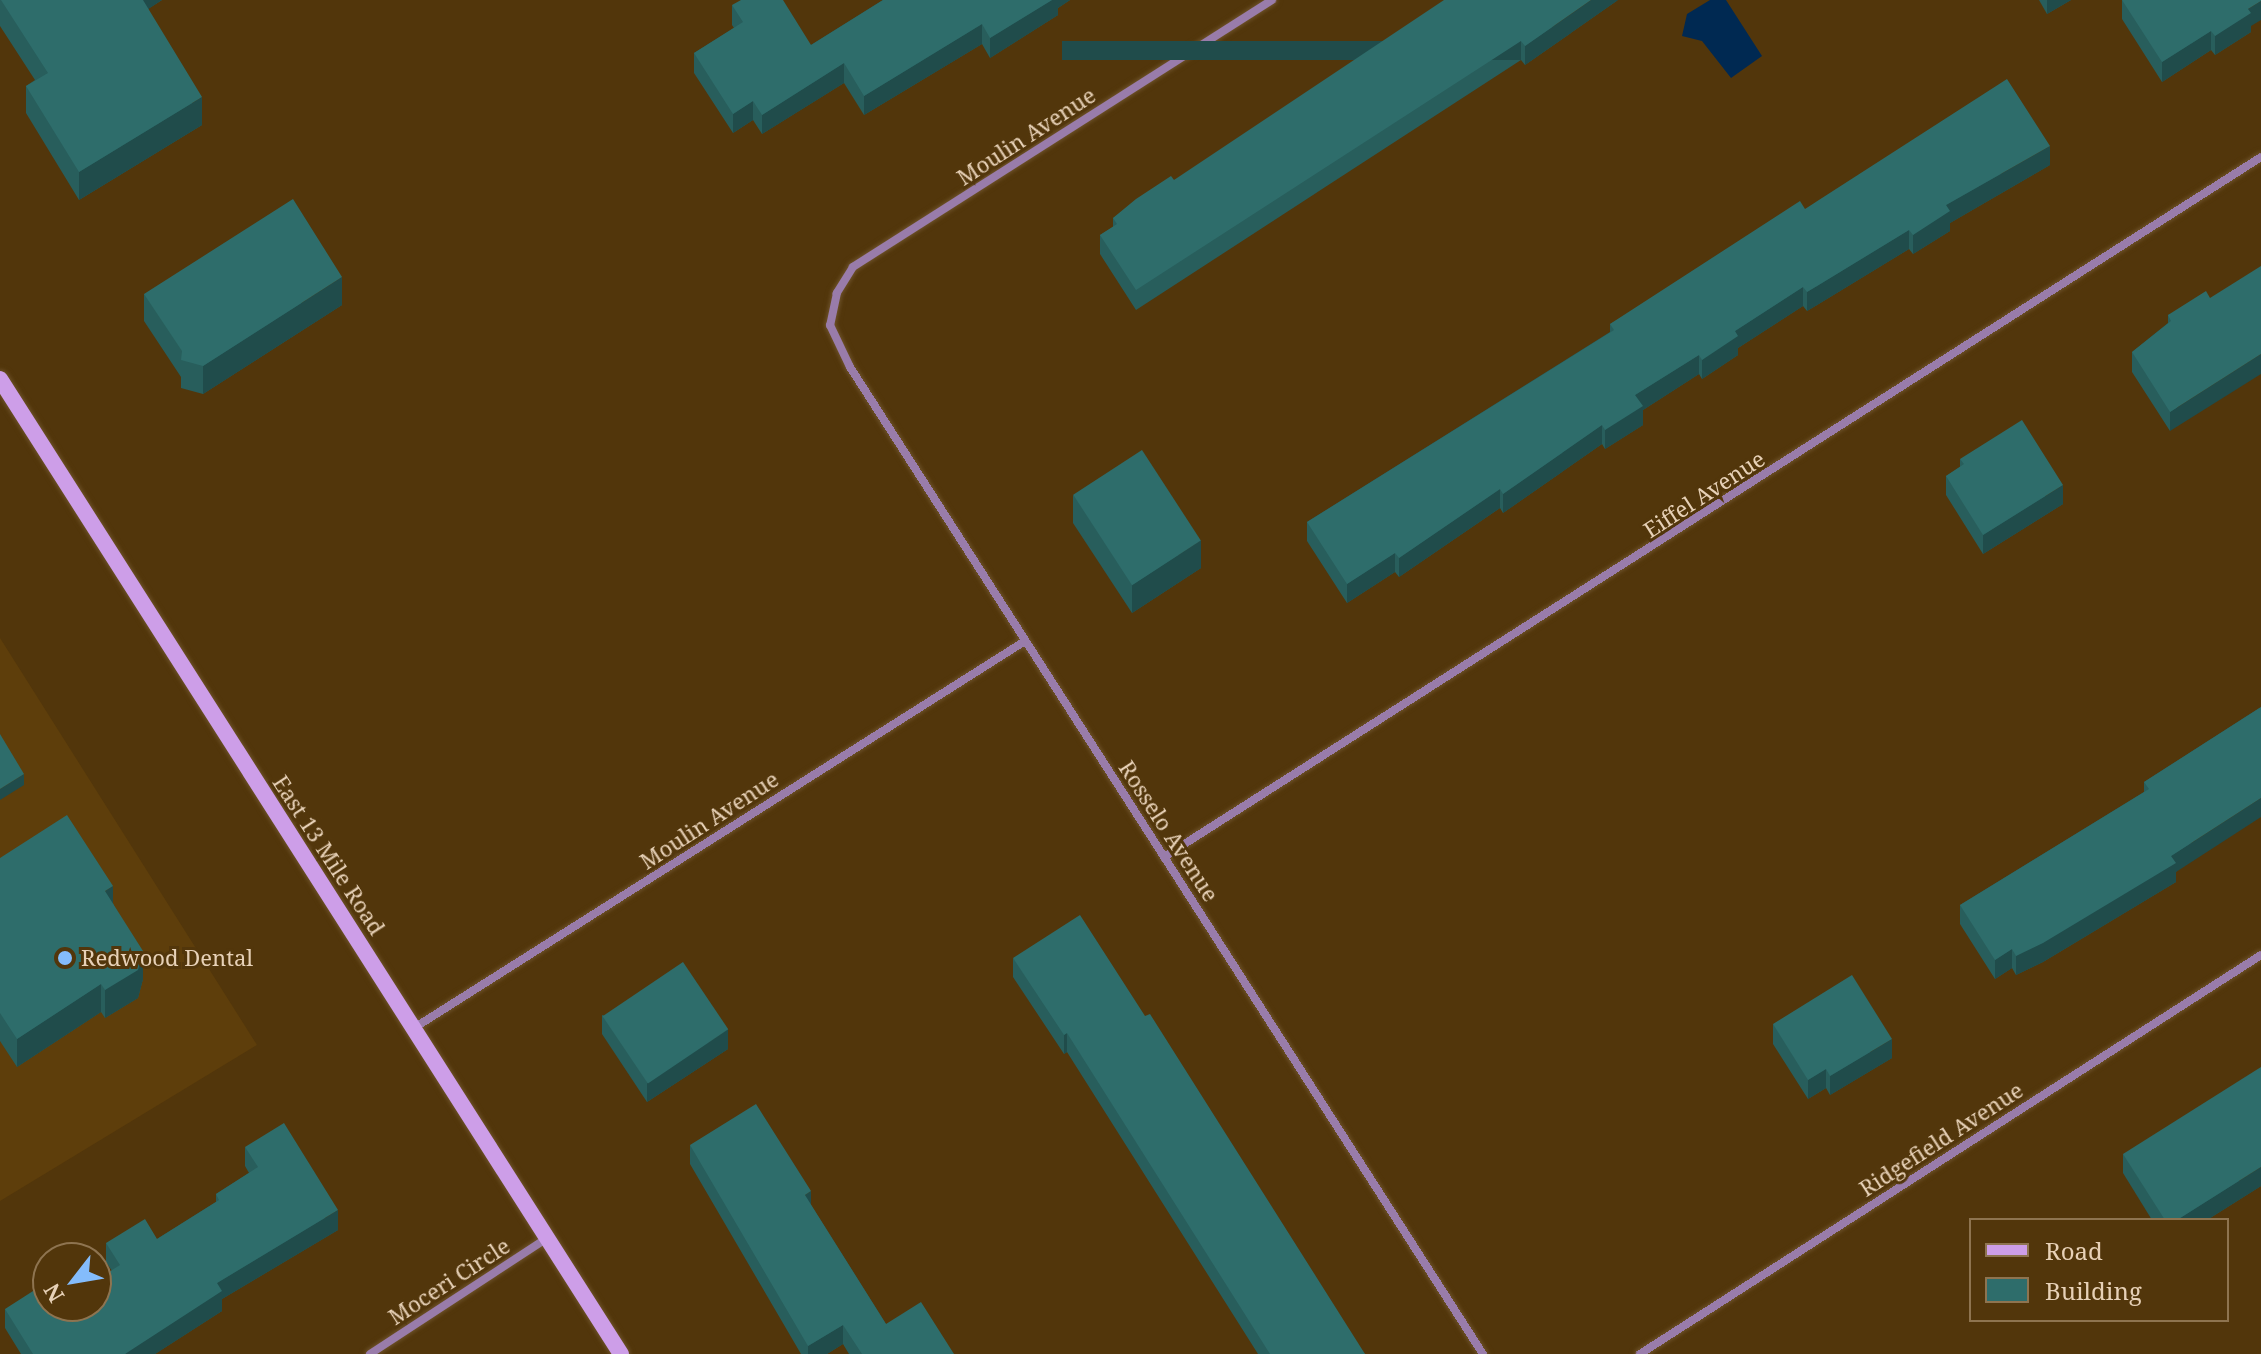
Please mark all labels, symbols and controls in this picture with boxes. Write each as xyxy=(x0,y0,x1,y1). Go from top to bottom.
street label: Moulin Avenue xyxy=(952,81,1100,191)
street label: Eiffel Avenue xyxy=(1638,445,1770,543)
street label: Rosselo Avenue xyxy=(1114,756,1224,906)
street label: Moulin Avenue xyxy=(635,765,783,875)
street label: East 13 Mile Road xyxy=(268,770,390,940)
place label: Redwood Dental xyxy=(81,945,253,971)
marker: Redwood Dental xyxy=(56,949,74,967)
street label: Ridgefield Avenue xyxy=(1854,1076,2028,1202)
legend xyxy=(1969,1218,2229,1322)
street label: Moceri Circle xyxy=(383,1232,515,1330)
text: Road xyxy=(2045,1234,2103,1267)
north arrow xyxy=(32,1242,112,1322)
text: Building xyxy=(2045,1274,2142,1307)
text: N xyxy=(36,1278,70,1308)

